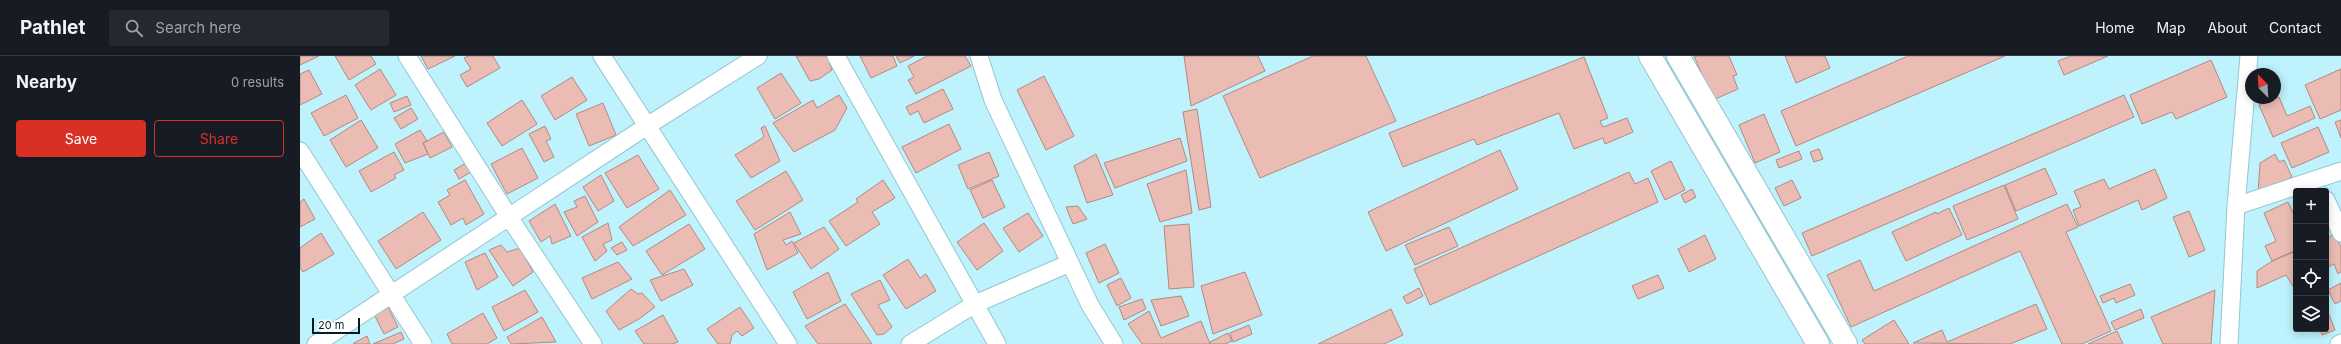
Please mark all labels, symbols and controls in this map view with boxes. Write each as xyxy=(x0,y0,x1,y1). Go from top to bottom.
search box xyxy=(109,10,389,46)
text: Pathlet xyxy=(20,16,85,39)
icon: search xyxy=(123,17,145,39)
text: Search here xyxy=(155,18,241,37)
text: Home xyxy=(2095,19,2134,36)
text: Map xyxy=(2156,19,2186,36)
text: About xyxy=(2208,19,2247,36)
text: Contact xyxy=(2269,19,2321,36)
north arrow xyxy=(2245,68,2281,104)
text: Nearby xyxy=(16,72,77,92)
text: 0 results xyxy=(231,74,284,90)
button: Save xyxy=(16,120,146,157)
button: Share xyxy=(154,120,284,157)
map controls xyxy=(2293,188,2329,332)
button: + xyxy=(2293,188,2329,224)
button: − xyxy=(2293,224,2329,260)
button: locate xyxy=(2293,260,2329,296)
button: layers xyxy=(2293,296,2329,332)
scale bar xyxy=(312,316,360,335)
text: 20 m xyxy=(318,318,344,332)

